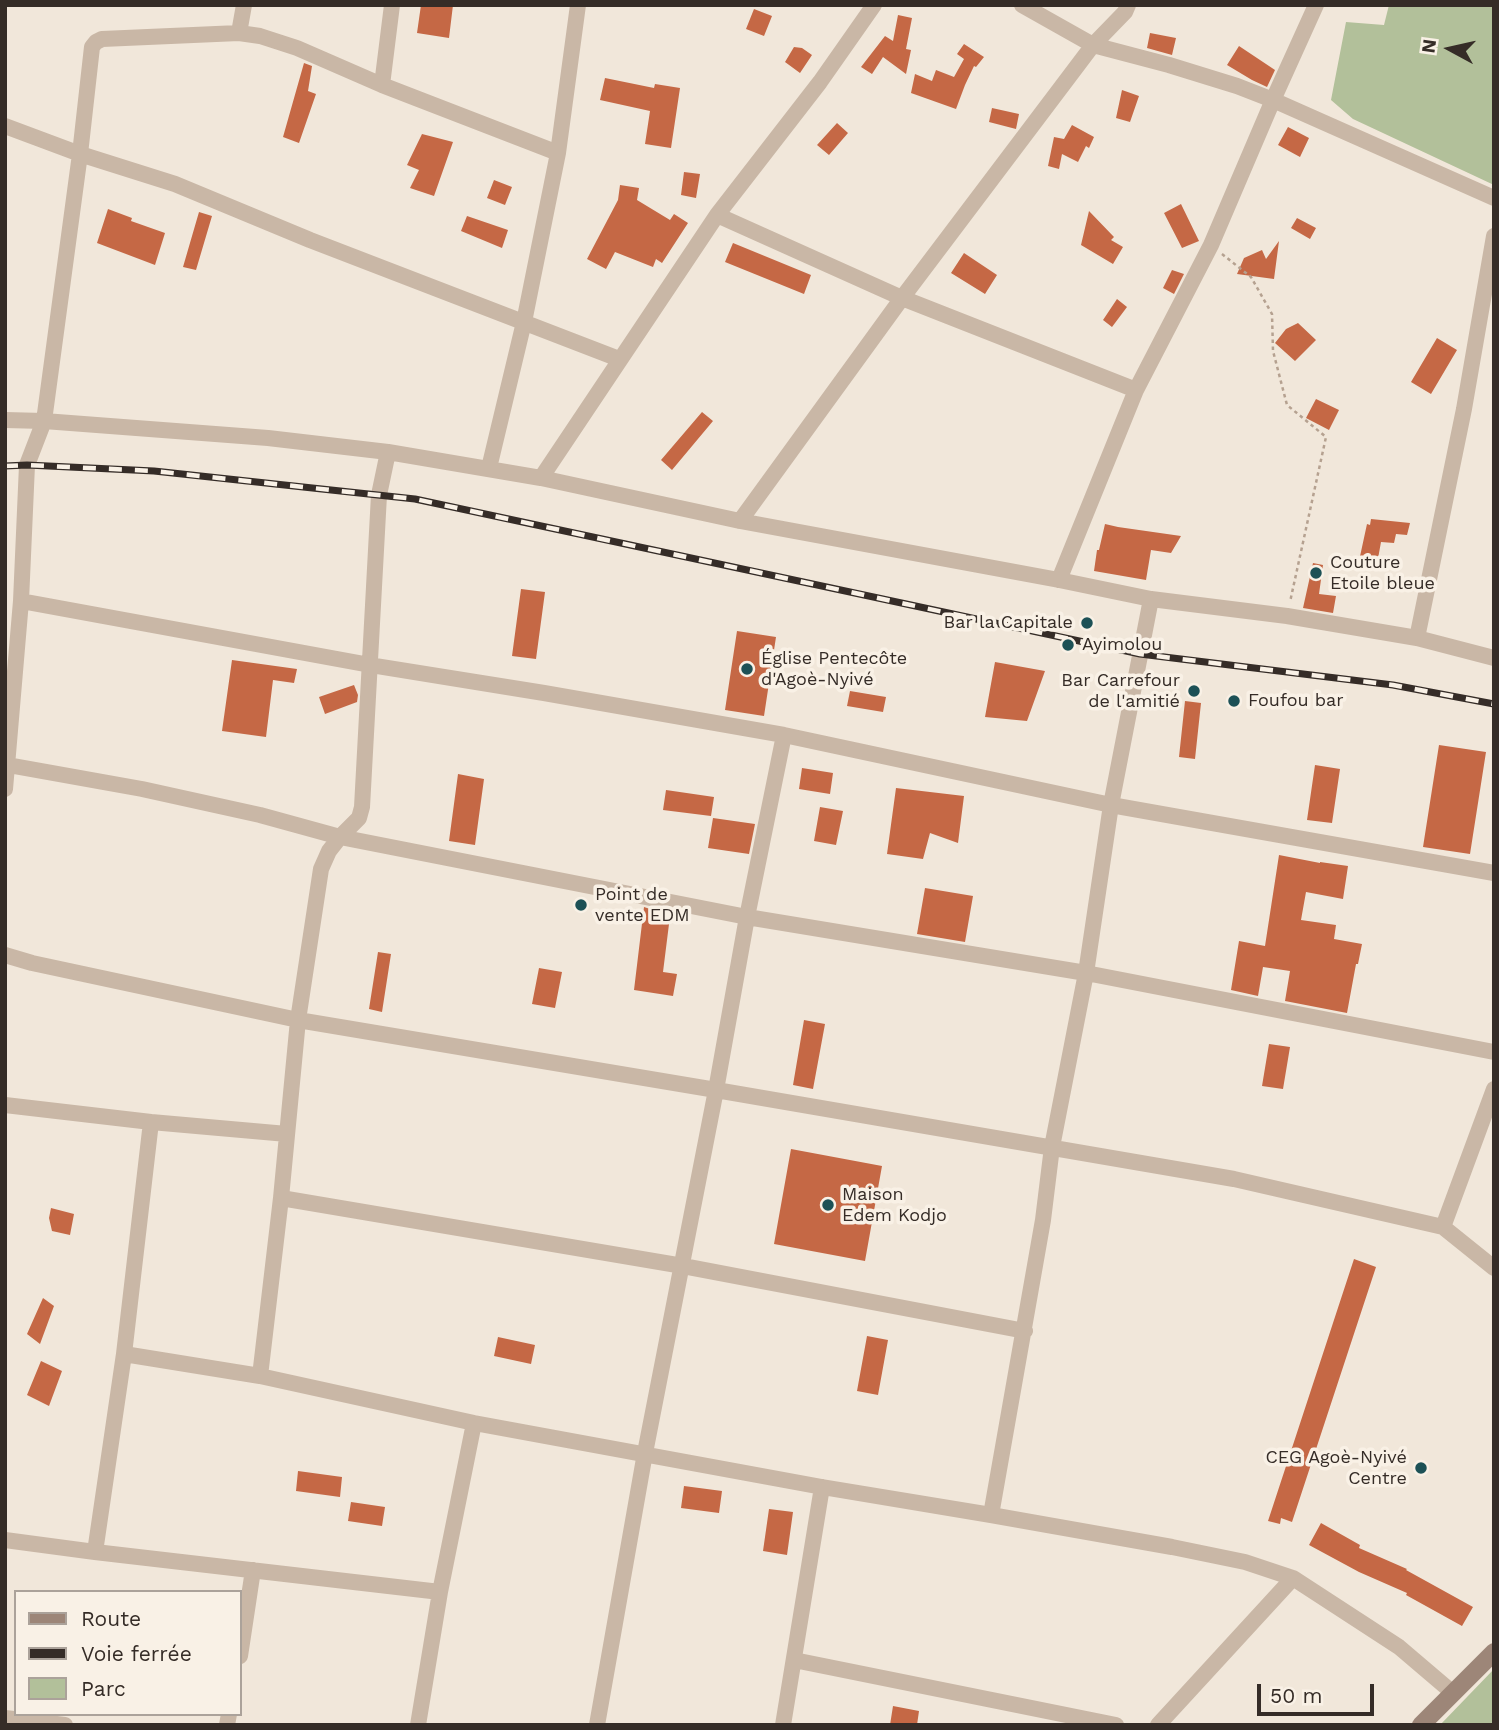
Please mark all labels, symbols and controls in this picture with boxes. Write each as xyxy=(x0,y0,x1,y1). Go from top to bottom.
north arrow xyxy=(1415,14,1485,84)
text: N xyxy=(1416,37,1441,55)
place label: Couture Etoile bleue xyxy=(1330,552,1435,594)
marker: Couture Etoile bleue xyxy=(1308,565,1324,581)
place label: Bar la Capitale xyxy=(944,612,1073,634)
marker: Bar la Capitale xyxy=(1079,615,1095,631)
place label: Ayimolou xyxy=(1082,634,1162,656)
marker: Ayimolou xyxy=(1060,637,1076,653)
place label: Église Pentecôte d'Agoè-Nyivé xyxy=(761,648,907,690)
marker: Église Pentecôte d'Agoè-Nyivé xyxy=(739,661,755,677)
place label: Bar Carrefour de l'amitié xyxy=(1061,670,1180,712)
marker: Bar Carrefour de l'amitié xyxy=(1186,683,1202,699)
place label: Foufou bar xyxy=(1248,690,1344,712)
marker: Foufou bar xyxy=(1226,693,1242,709)
place label: Point de vente EDM xyxy=(595,884,690,926)
marker: Point de vente EDM xyxy=(573,897,589,913)
place label: Maison Edem Kodjo xyxy=(842,1184,947,1226)
marker: Maison Edem Kodjo xyxy=(820,1197,836,1213)
place label: CEG Agoè-Nyivé Centre xyxy=(1265,1447,1407,1490)
marker: CEG Agoè-Nyivé Centre xyxy=(1413,1460,1429,1476)
legend xyxy=(14,1590,242,1716)
text: Route xyxy=(81,1606,141,1631)
text: Voie ferrée xyxy=(81,1641,192,1666)
scale bar xyxy=(1261,1670,1378,1714)
text: Parc xyxy=(81,1676,126,1701)
text: 50 m xyxy=(1270,1683,1322,1708)

